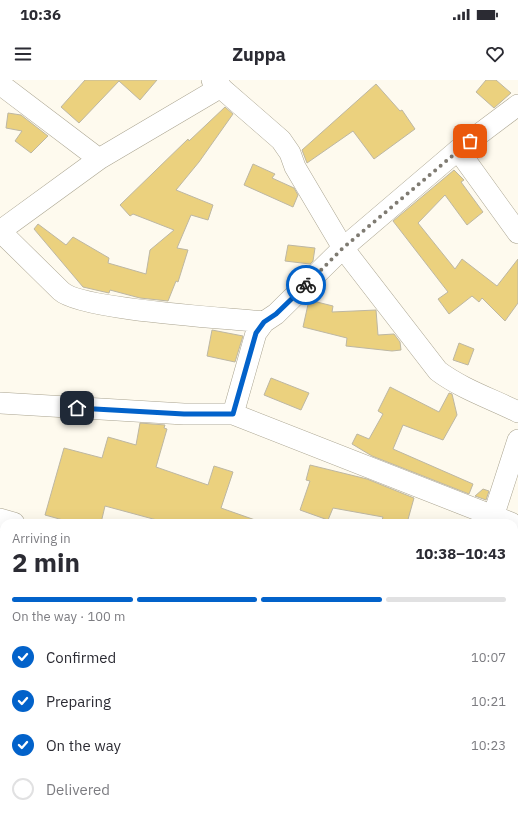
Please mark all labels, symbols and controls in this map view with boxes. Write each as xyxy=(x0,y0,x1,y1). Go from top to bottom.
text: 10:36 xyxy=(20,5,61,24)
icon: menu xyxy=(12,43,34,65)
text: Zuppa xyxy=(232,43,286,66)
icon: heart xyxy=(484,43,506,65)
pin xyxy=(453,124,487,158)
icon: bag xyxy=(459,130,481,152)
courier xyxy=(286,265,326,305)
icon: bike xyxy=(295,274,317,296)
pin xyxy=(60,391,94,425)
icon: home xyxy=(66,397,88,419)
text: Arriving in xyxy=(12,530,71,547)
text: 10:38–10:43 xyxy=(415,544,506,563)
text: 2 min xyxy=(12,545,80,579)
text: On the way · 100 m xyxy=(12,608,125,625)
icon: check xyxy=(12,646,34,668)
text: Confirmed xyxy=(46,648,116,667)
text: 10:07 xyxy=(471,649,506,666)
icon: check xyxy=(12,690,34,712)
text: Preparing xyxy=(46,692,111,711)
text: 10:21 xyxy=(471,693,506,710)
icon: check xyxy=(12,734,34,756)
text: On the way xyxy=(46,736,121,755)
text: 10:23 xyxy=(471,737,506,754)
text: Delivered xyxy=(46,780,110,799)

